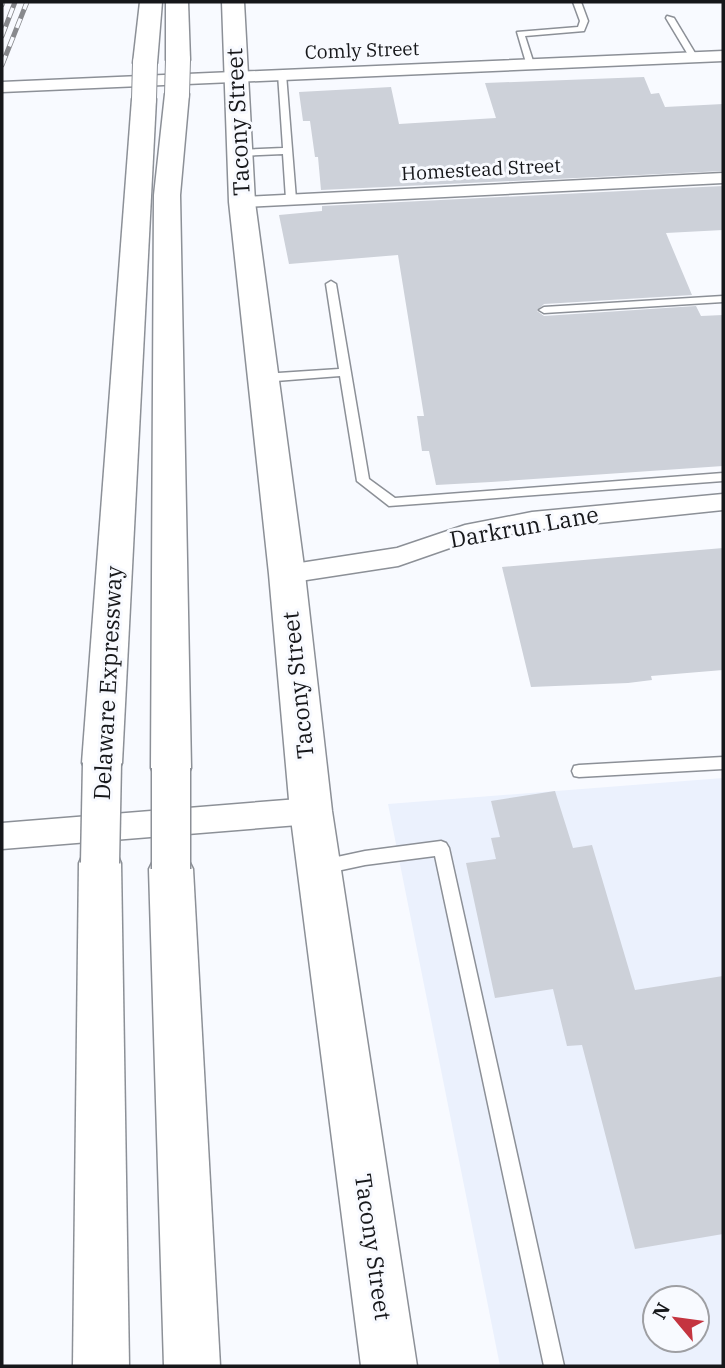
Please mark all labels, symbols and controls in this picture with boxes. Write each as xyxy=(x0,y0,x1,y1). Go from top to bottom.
street label: Comly Street xyxy=(304,36,420,64)
street label: Tacony Street xyxy=(218,47,256,197)
street label: Homestead Street xyxy=(401,153,562,185)
street label: Darkrun Lane xyxy=(447,498,601,554)
street label: Delaware Expressway xyxy=(86,564,128,801)
street label: Tacony Street xyxy=(274,610,320,760)
street label: Tacony Street xyxy=(349,1172,399,1322)
north arrow xyxy=(641,1284,711,1354)
text: N xyxy=(647,1298,675,1323)

